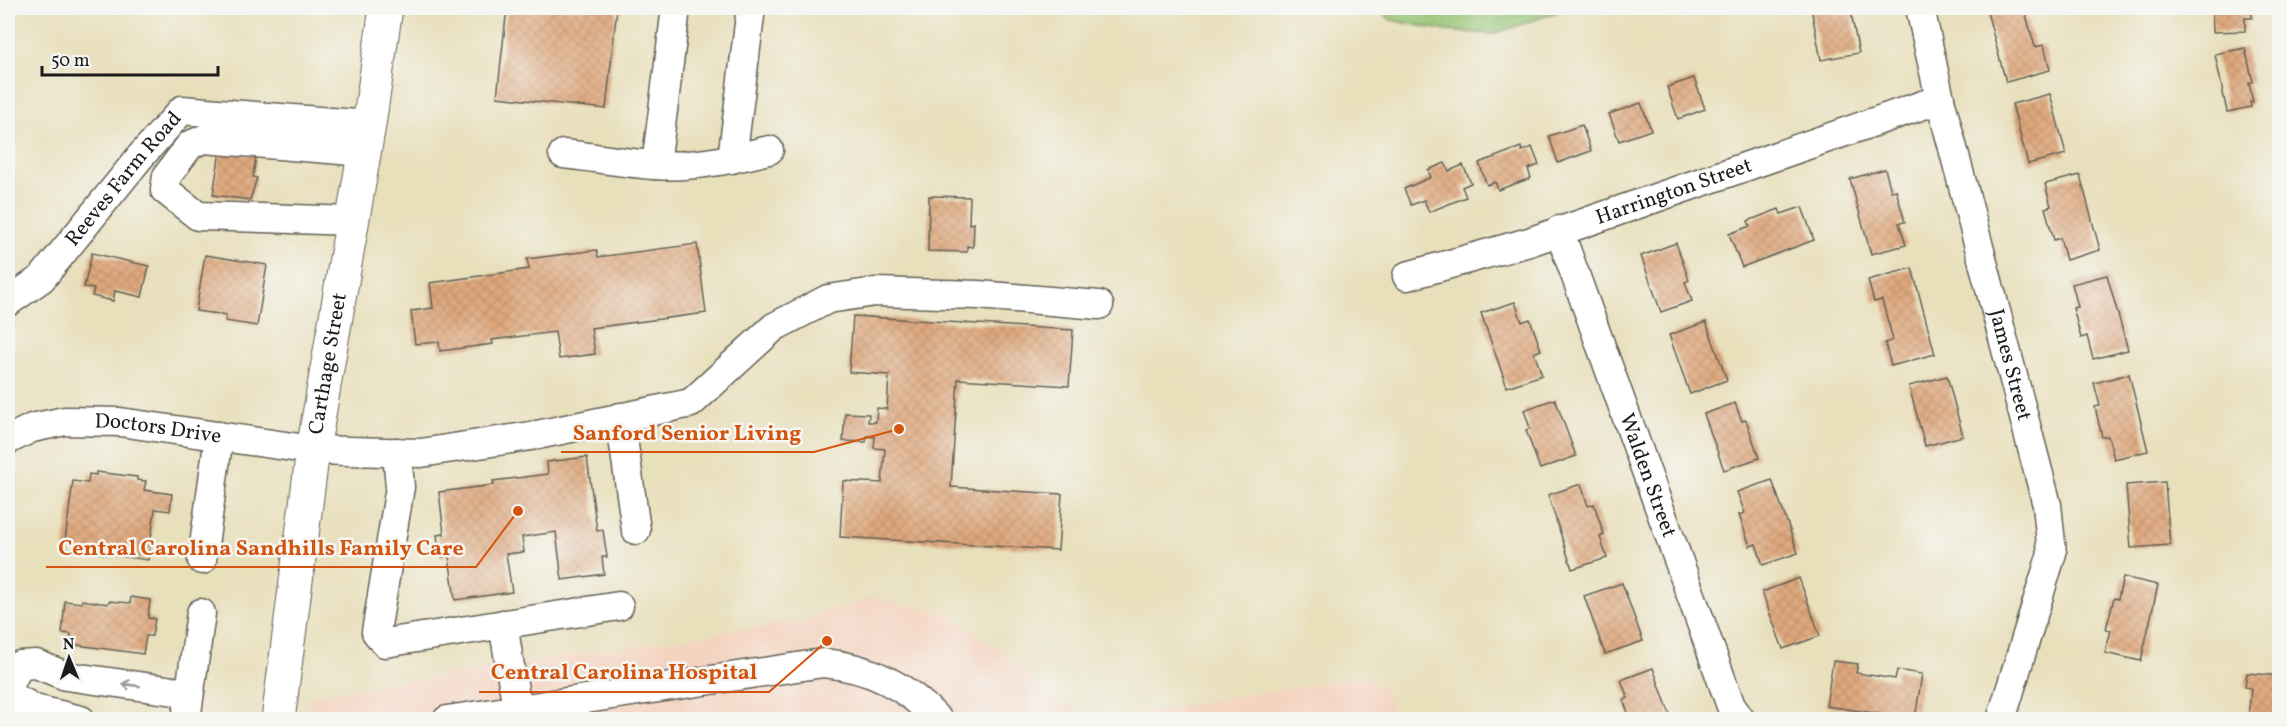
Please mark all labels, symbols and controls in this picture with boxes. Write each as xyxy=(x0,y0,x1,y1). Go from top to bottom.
scale bar xyxy=(42,39,218,77)
text: 50 m xyxy=(51,49,90,74)
street label: Reeves Farm Road xyxy=(59,105,189,253)
street label: Harrington Street xyxy=(1592,151,1756,232)
street label: Carthage Street xyxy=(301,290,354,437)
street label: James Street xyxy=(1981,306,2039,424)
street label: Doctors Drive xyxy=(94,407,223,451)
street label: Walden Street xyxy=(1612,409,1683,542)
callout: Sanford Senior Living xyxy=(561,412,814,452)
text: Sanford Senior Living xyxy=(573,419,801,450)
callout: Central Carolina Sandhills Family Care xyxy=(46,527,476,567)
text: Central Carolina Sandhills Family Care xyxy=(58,534,464,565)
north arrow xyxy=(39,628,99,688)
text: N xyxy=(62,634,75,656)
callout: Central Carolina Hospital xyxy=(479,652,769,692)
text: Central Carolina Hospital xyxy=(491,658,757,689)
one-way arrow xyxy=(122,680,142,691)

